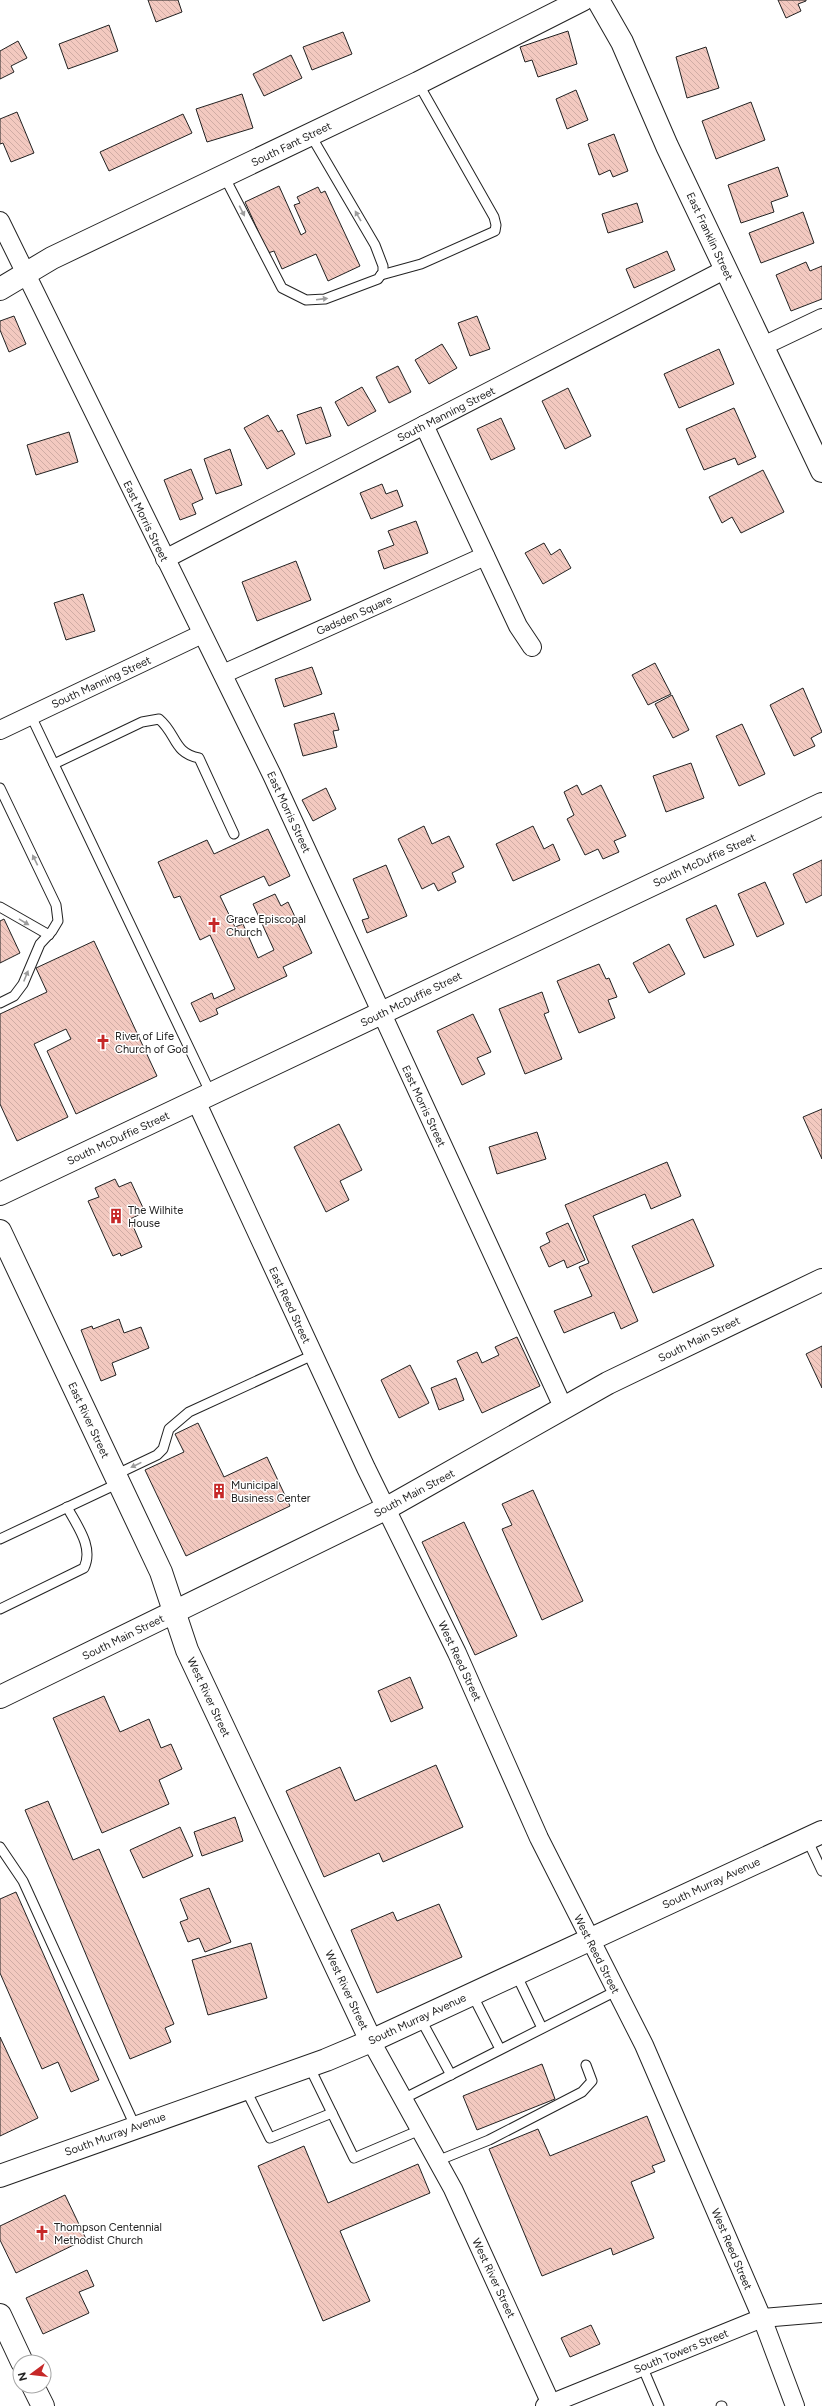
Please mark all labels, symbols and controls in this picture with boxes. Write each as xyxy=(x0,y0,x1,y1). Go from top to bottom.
street label: South Fant Street xyxy=(249,119,333,169)
street label: East Franklin Street xyxy=(683,190,736,282)
one-way arrow xyxy=(239,205,245,217)
one-way arrow xyxy=(355,210,362,222)
one-way arrow xyxy=(316,296,328,302)
street label: South Manning Street xyxy=(395,384,497,445)
street label: East Morris Street xyxy=(120,479,171,564)
street label: Gadsden Square xyxy=(314,593,394,638)
street label: South Manning Street xyxy=(49,654,153,711)
street label: East Morris Street xyxy=(264,769,313,855)
street label: South McDuffie Street xyxy=(651,831,757,890)
one-way arrow xyxy=(32,855,38,866)
place label: Grace Episcopal Church xyxy=(226,913,306,939)
church icon: Grace Episcopal Church xyxy=(205,916,223,934)
one-way arrow xyxy=(19,918,29,926)
street label: South McDuffie Street xyxy=(358,969,464,1030)
one-way arrow xyxy=(23,971,29,982)
place label: River of Life Church of God xyxy=(115,1030,188,1056)
church icon: River of Life Church of God xyxy=(94,1033,112,1051)
street label: East Morris Street xyxy=(399,1063,448,1149)
street label: South McDuffie Street xyxy=(65,1109,171,1168)
place label: The Wilhite House xyxy=(128,1204,183,1230)
building icon: The Wilhite House xyxy=(107,1207,125,1225)
street label: East Reed Street xyxy=(266,1265,313,1346)
street label: South Main Street xyxy=(656,1314,742,1365)
street label: East River Street xyxy=(65,1380,112,1460)
one-way arrow xyxy=(130,1462,142,1468)
street label: South Main Street xyxy=(372,1467,457,1520)
place label: Municipal Business Center xyxy=(231,1479,311,1505)
building icon: Municipal Business Center xyxy=(210,1482,228,1500)
street label: South Main Street xyxy=(80,1612,166,1663)
street label: West Reed Street xyxy=(435,1619,484,1703)
street label: West River Street xyxy=(184,1655,233,1739)
street label: South Murray Avenue xyxy=(660,1855,762,1912)
street label: West Reed Street xyxy=(571,1913,622,1996)
street label: West River Street xyxy=(322,1948,371,2032)
street label: South Murray Avenue xyxy=(366,1991,468,2048)
street label: South Murray Avenue xyxy=(63,2110,167,2159)
street label: West Reed Street xyxy=(709,2207,755,2292)
place label: Thompson Centennial Methodist Church xyxy=(54,2221,162,2247)
church icon: Thompson Centennial Methodist Church xyxy=(33,2224,51,2242)
street label: West River Street xyxy=(469,2236,518,2320)
street label: South Towers Street xyxy=(632,2327,730,2376)
north arrow xyxy=(12,2354,52,2394)
text: N xyxy=(15,2371,30,2382)

